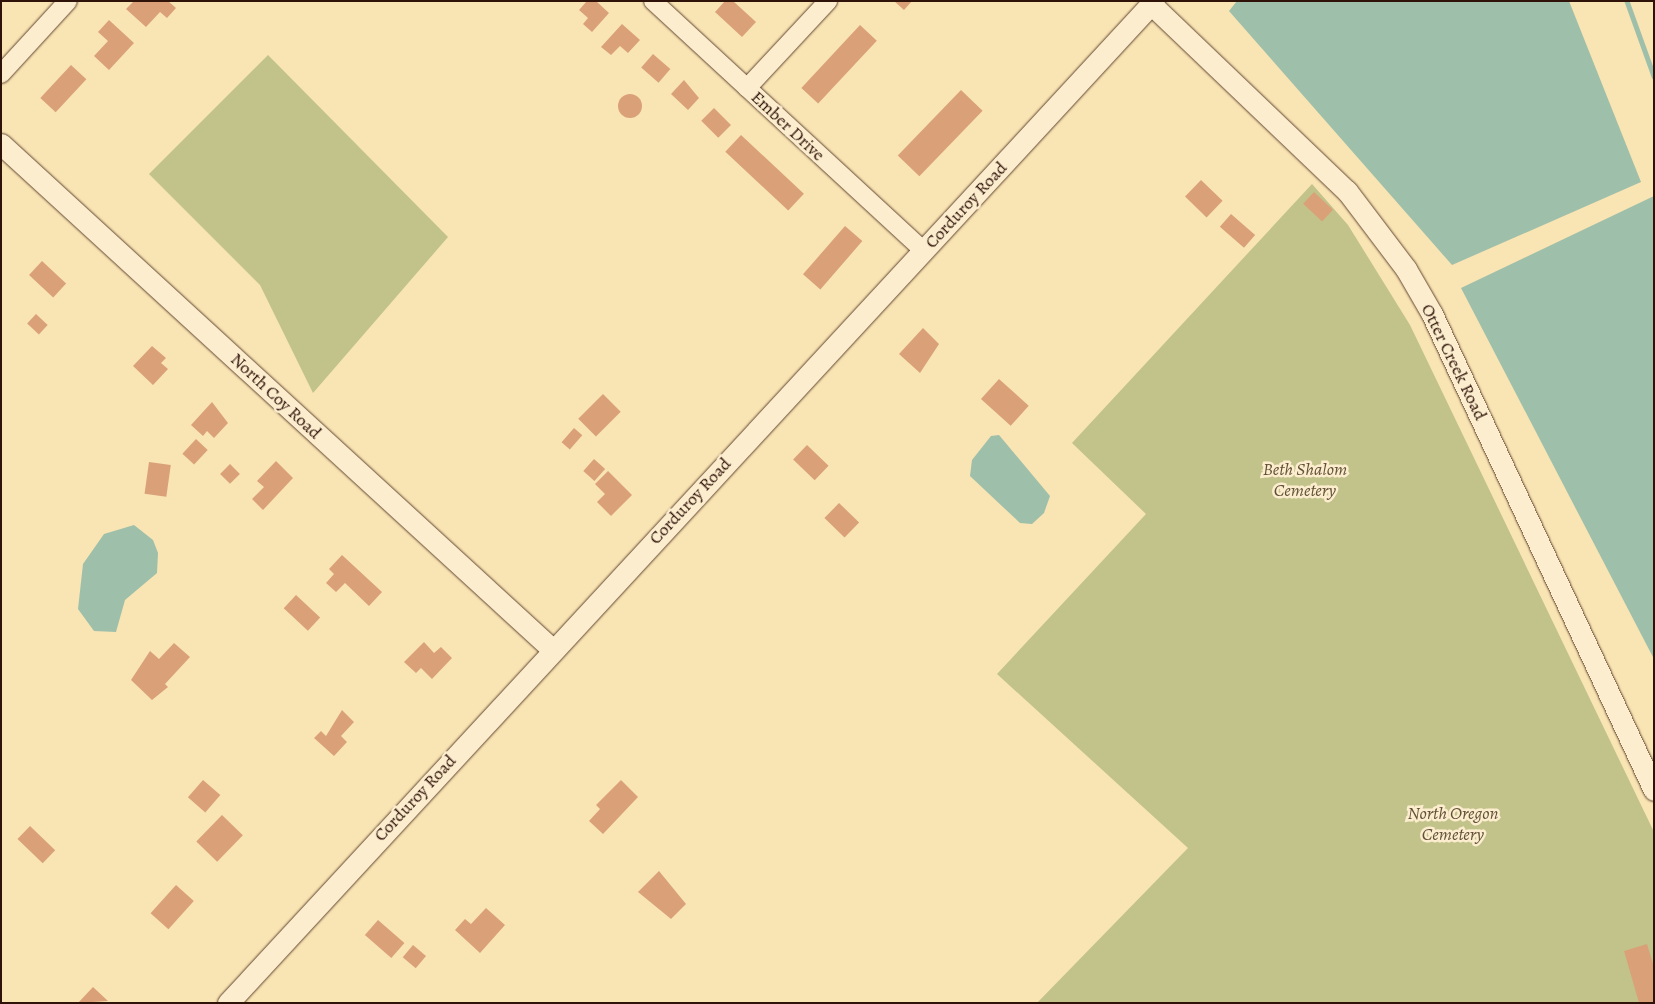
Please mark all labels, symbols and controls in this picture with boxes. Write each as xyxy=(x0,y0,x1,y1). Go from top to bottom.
street label: Ember Drive xyxy=(747,86,829,166)
street label: Corduroy Road xyxy=(920,157,1012,253)
street label: Otter Creek Road xyxy=(1417,300,1491,424)
street label: North Coy Road xyxy=(226,348,326,444)
street label: Corduroy Road xyxy=(644,453,736,549)
park label: Beth Shalom Cemetery xyxy=(1263,459,1347,502)
street label: Corduroy Road xyxy=(369,750,461,846)
park label: North Oregon Cemetery xyxy=(1407,803,1499,846)

